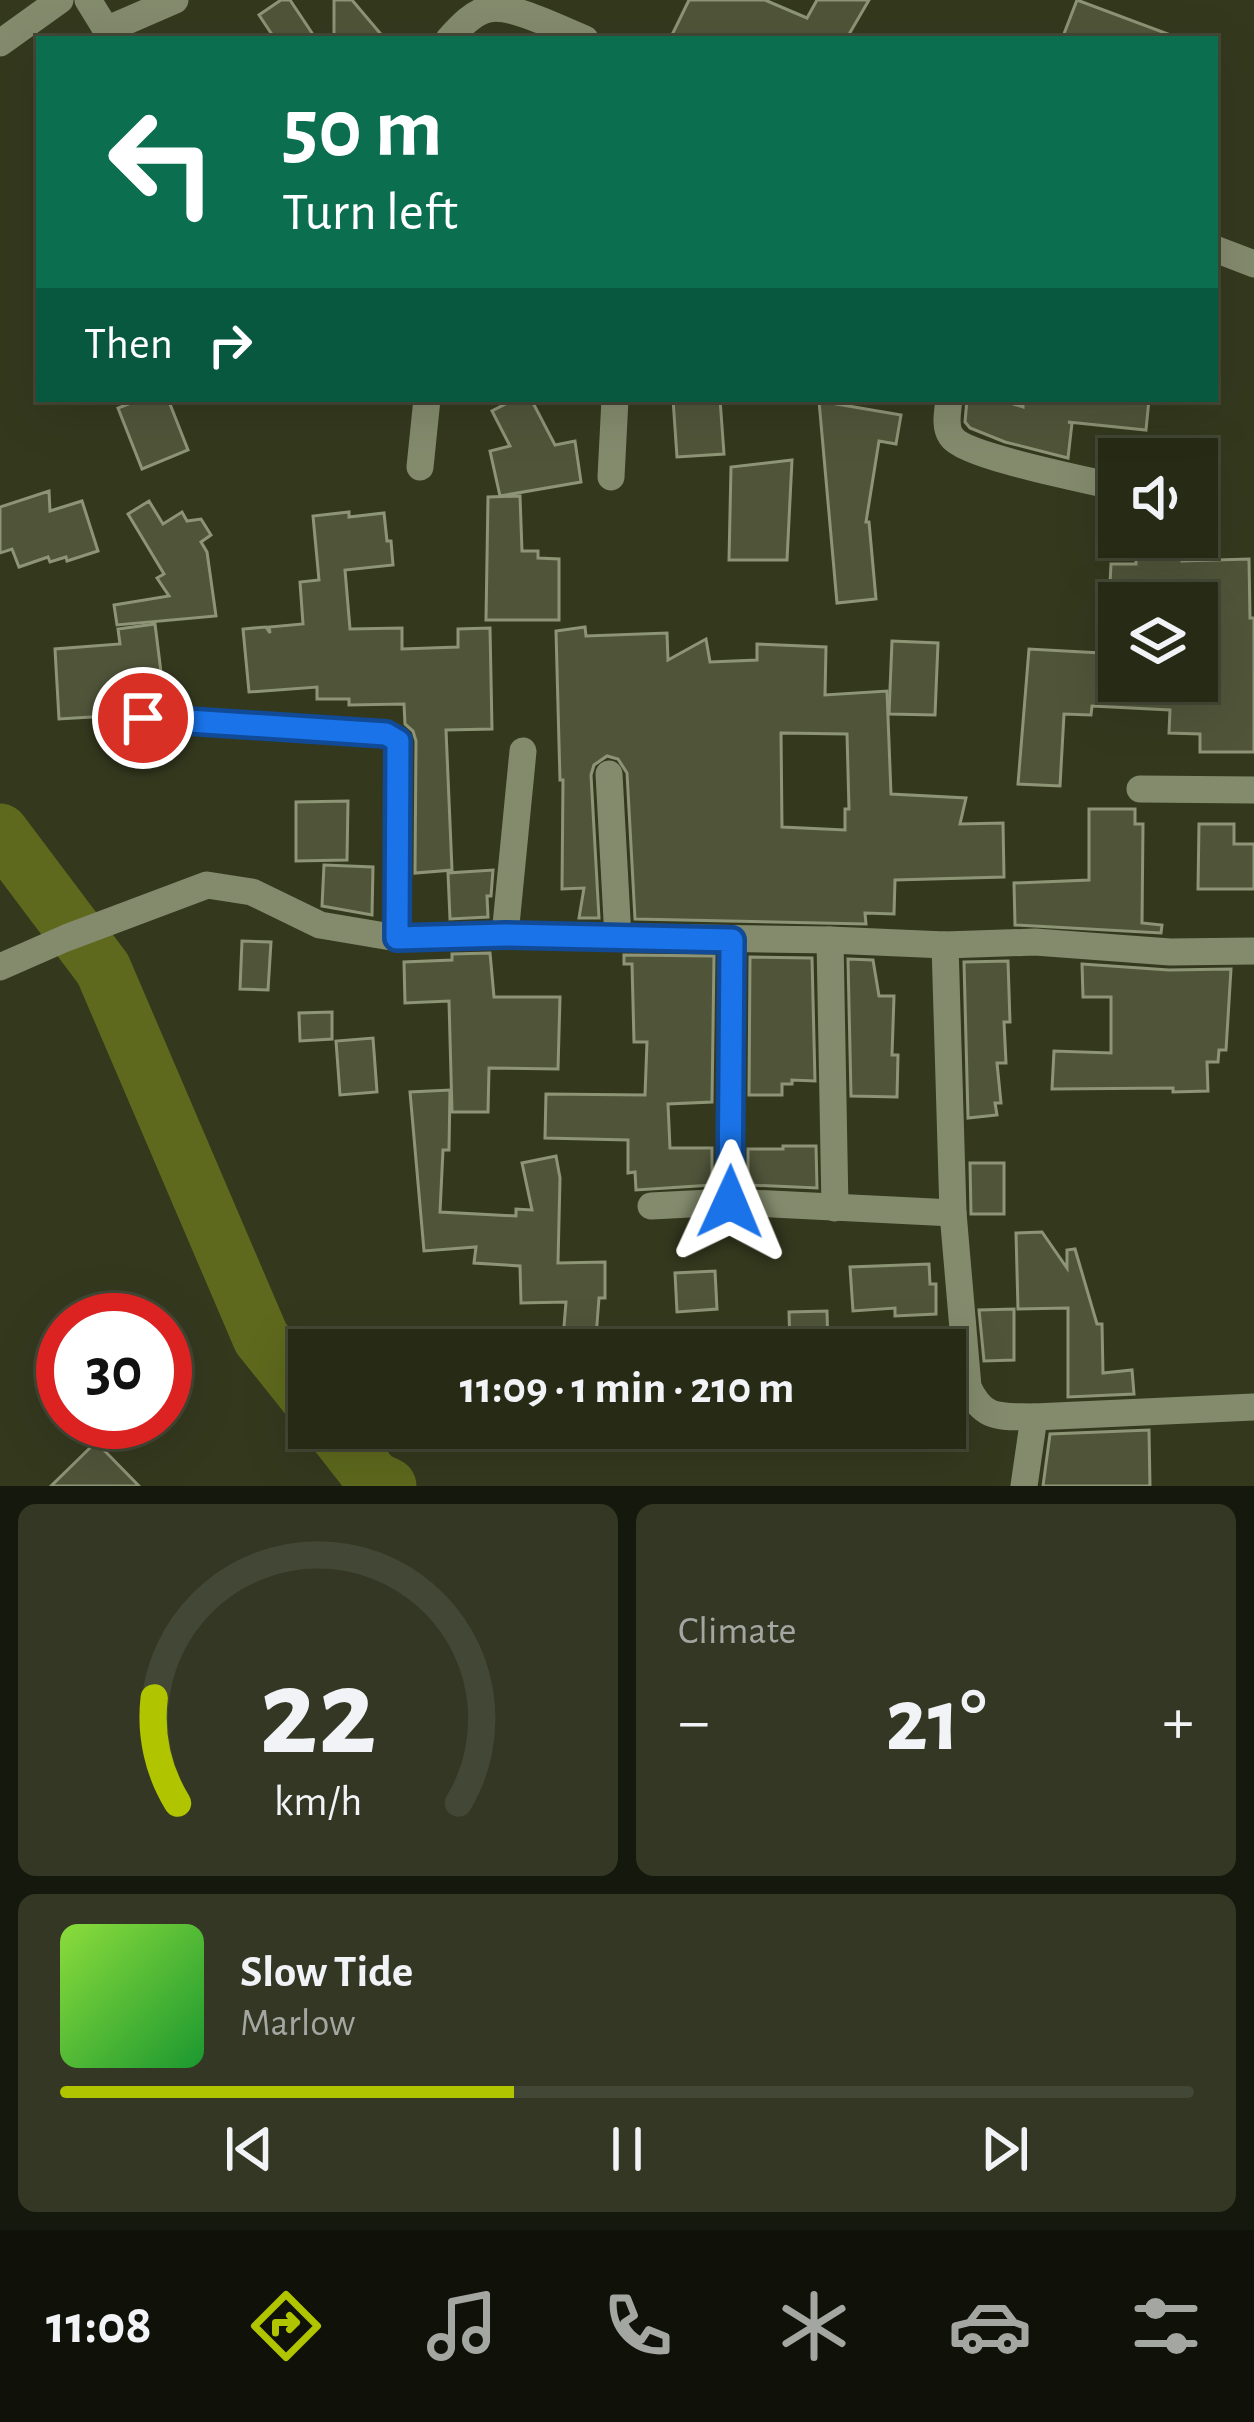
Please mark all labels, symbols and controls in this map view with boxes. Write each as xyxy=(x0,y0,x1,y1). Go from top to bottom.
icon: left xyxy=(84,84,240,240)
text: 50 m xyxy=(282,88,443,172)
text: Turn left xyxy=(282,186,458,240)
icon: right xyxy=(197,312,263,378)
text: Then xyxy=(84,322,173,367)
map controls xyxy=(1098,438,1218,702)
button: sound xyxy=(1098,438,1218,558)
button: layers xyxy=(1098,582,1218,702)
pin xyxy=(92,667,194,769)
icon: arrive xyxy=(110,685,176,751)
position arrow xyxy=(667,1139,793,1265)
speed limit sign: 30 xyxy=(36,1293,192,1449)
text: 11:09 · 1 min · 210 m xyxy=(460,1366,794,1411)
text: Climate xyxy=(678,1612,796,1651)
text: 22 xyxy=(259,1652,377,1777)
text: 21° xyxy=(885,1677,987,1767)
text: − xyxy=(678,1689,710,1755)
text: + xyxy=(1162,1689,1194,1755)
text: km/h xyxy=(274,1781,362,1824)
text: Slow Tide xyxy=(240,1950,413,1995)
text: Marlow xyxy=(240,2004,355,2043)
icon: previous xyxy=(216,2116,282,2182)
icon: pause xyxy=(594,2116,660,2182)
icon: next xyxy=(972,2116,1038,2182)
icon: directions xyxy=(244,2284,328,2368)
icon: music xyxy=(420,2284,504,2368)
icon: phone xyxy=(596,2284,680,2368)
icon: climate xyxy=(772,2284,856,2368)
icon: car xyxy=(948,2284,1032,2368)
icon: filters xyxy=(1124,2284,1208,2368)
text: 11:08 xyxy=(46,2299,152,2353)

